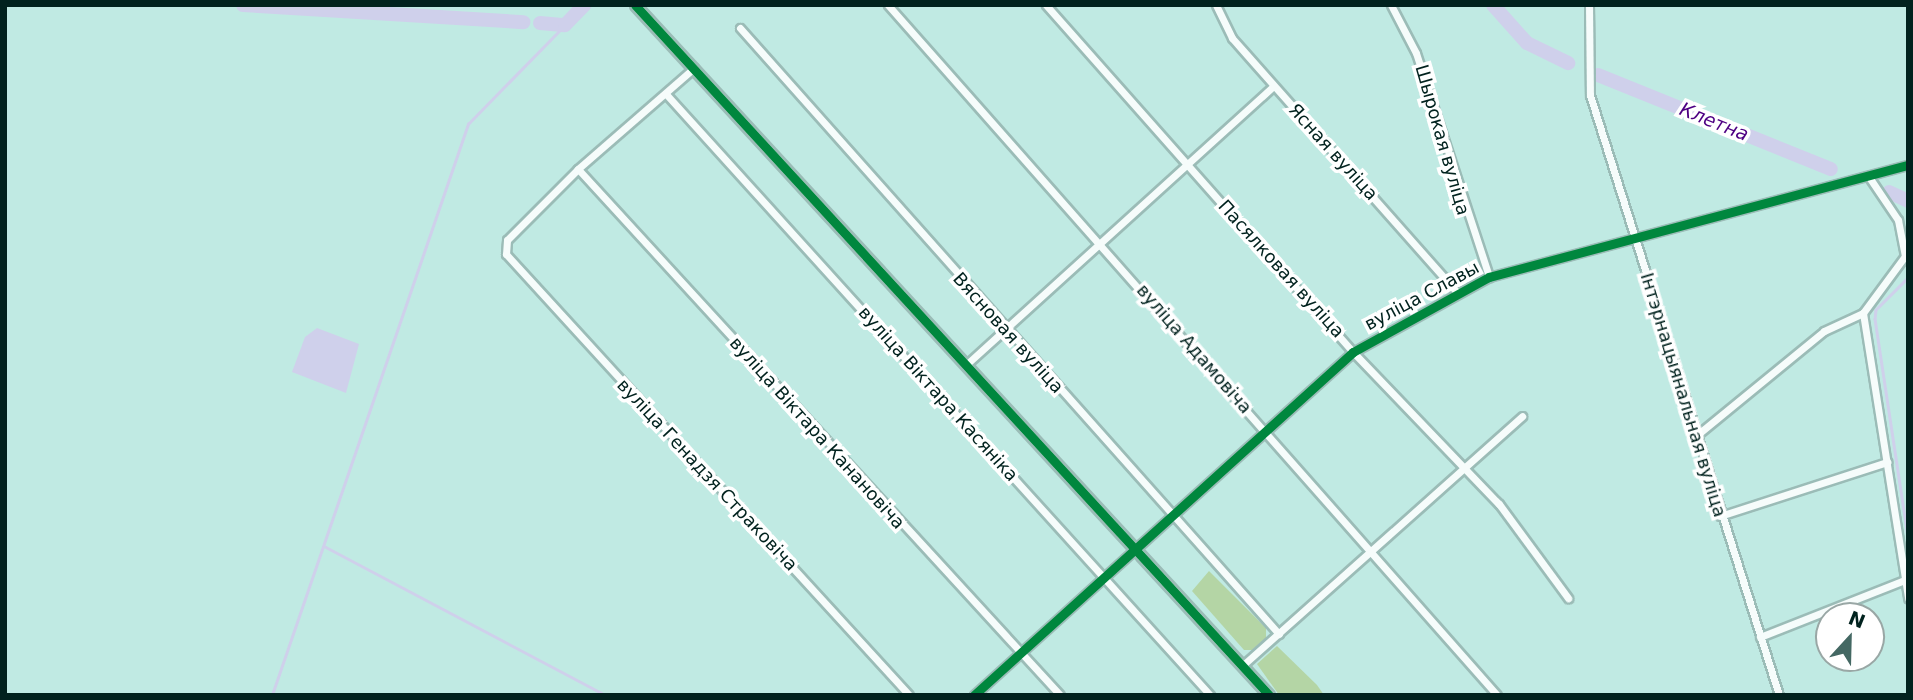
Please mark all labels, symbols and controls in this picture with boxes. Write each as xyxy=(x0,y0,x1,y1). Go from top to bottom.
street label: Шырокая вуліца xyxy=(1410,62,1474,218)
water label: Клетна xyxy=(1676,98,1752,146)
street label: Ясная вуліца xyxy=(1284,99,1382,205)
street label: Пасялковая вуліца xyxy=(1213,196,1349,342)
street label: вуліца Славы xyxy=(1361,257,1483,335)
street label: Вясновая вуліца xyxy=(948,268,1068,398)
street label: Інтэрнацыянальная вуліца xyxy=(1636,270,1730,520)
street label: вуліца Адамовіча xyxy=(1132,280,1256,418)
street label: вуліца Віктара Касяніка xyxy=(854,302,1022,486)
street label: вуліца Віктара Канановіча xyxy=(725,332,909,534)
street label: вуліца Генадзя Страковіча xyxy=(612,374,802,576)
north arrow xyxy=(1815,602,1885,672)
text: N xyxy=(1846,606,1869,633)

